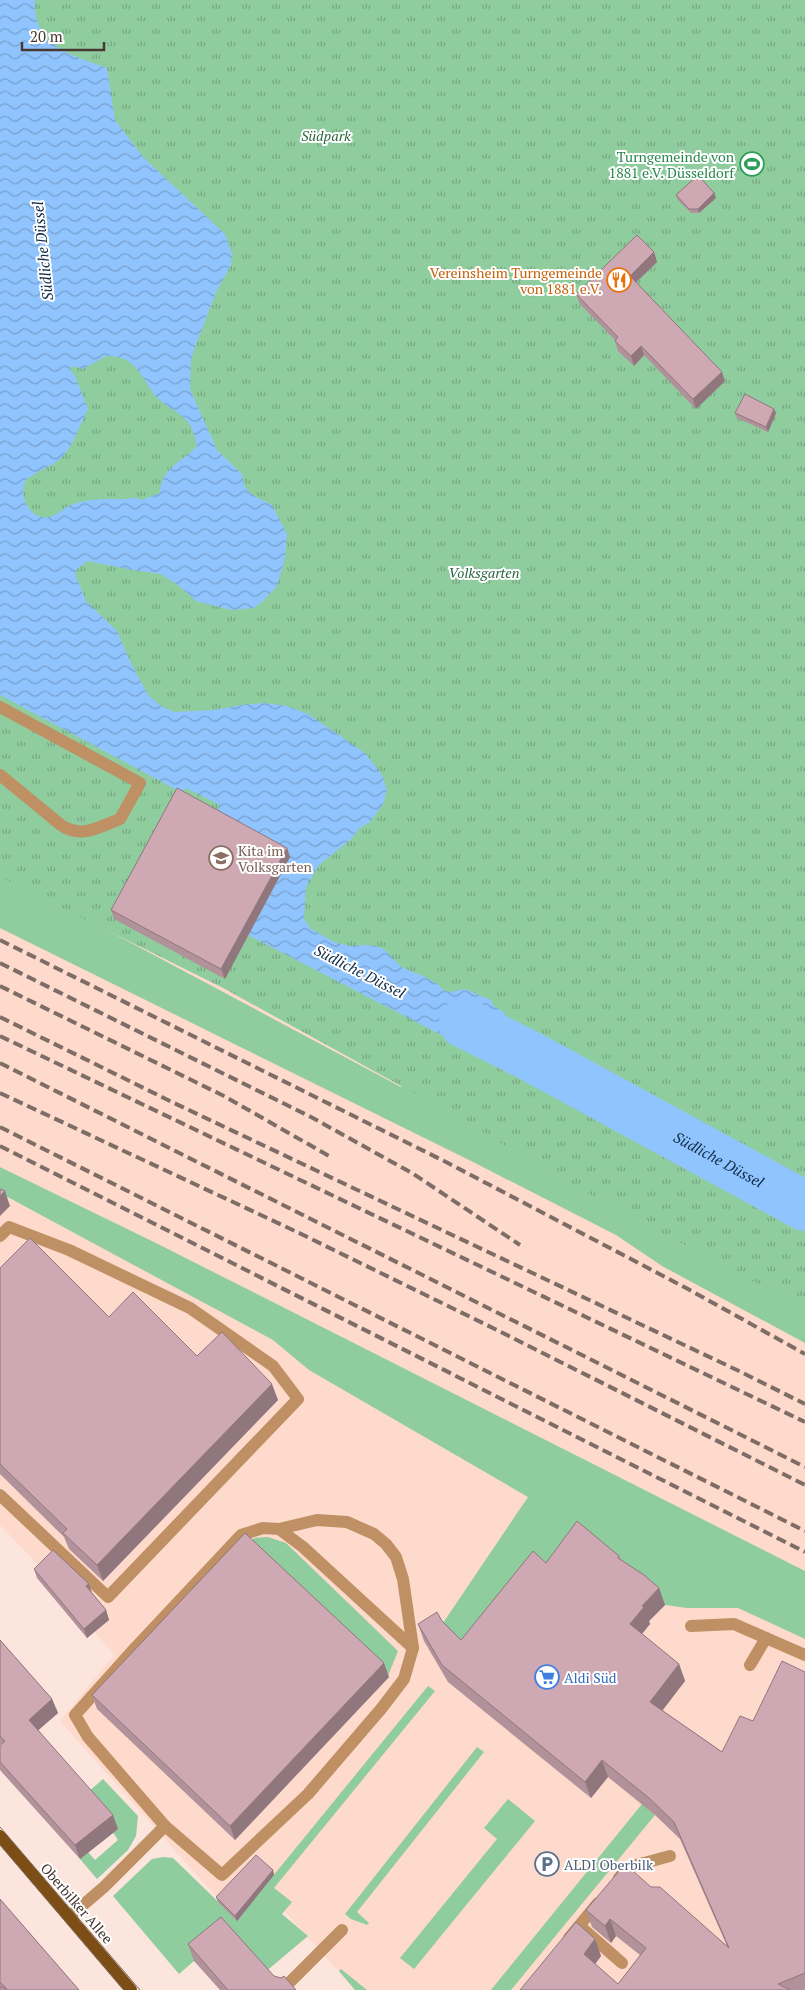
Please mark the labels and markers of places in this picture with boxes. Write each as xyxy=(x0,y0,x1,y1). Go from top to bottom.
place label: Turngemeinde von 1881 e.V. Düsseldorf xyxy=(609,147,735,182)
sports icon: Turngemeinde von 1881 e.V. Düsseldorf xyxy=(739,151,765,177)
place label: Vereinsheim Turngemeinde von 1881 e.V. xyxy=(430,263,602,298)
restaurant icon: Vereinsheim Turngemeinde von 1881 e.V. xyxy=(606,267,632,293)
place label: Kita im Volksgarten xyxy=(238,841,313,876)
school or university icon: Kita im Volksgarten xyxy=(208,845,234,871)
supermarket icon: Aldi Süd xyxy=(534,1664,560,1690)
place label: Aldi Süd xyxy=(564,1668,617,1687)
parking icon: ALDI Oberbilk xyxy=(534,1851,560,1877)
place label: ALDI Oberbilk xyxy=(564,1855,654,1874)

